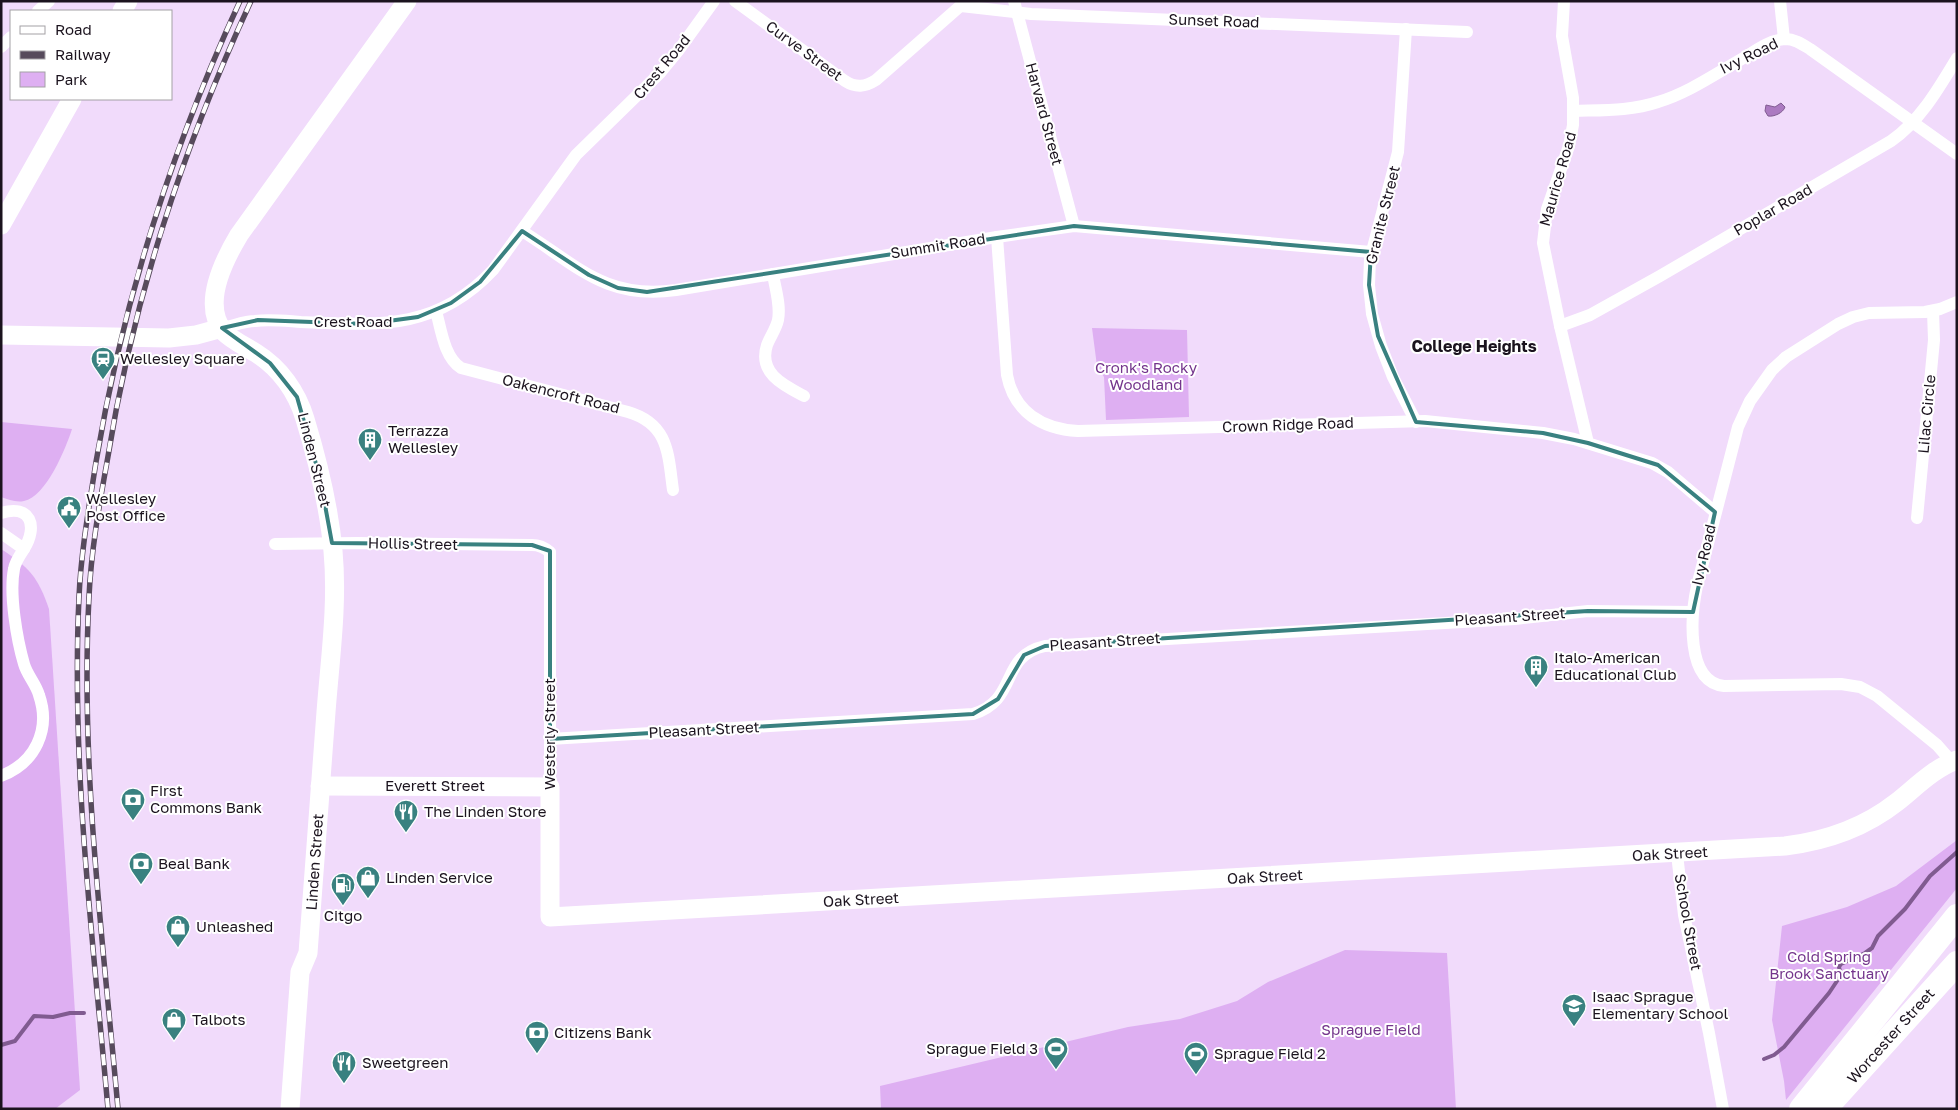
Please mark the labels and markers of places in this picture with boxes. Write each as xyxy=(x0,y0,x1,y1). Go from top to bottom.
station icon: Wellesley Square xyxy=(90,346,116,380)
place label: Wellesley Square xyxy=(120,349,245,367)
place label: Terrazza Wellesley xyxy=(388,421,459,456)
building icon: Terrazza Wellesley xyxy=(357,427,383,461)
place label: Wellesley Post Office xyxy=(86,489,166,524)
public building icon: Wellesley Post Office xyxy=(56,495,82,529)
place label: Italo-American Educational Club xyxy=(1554,648,1676,683)
building icon: Italo-American Educational Club xyxy=(1523,654,1549,688)
place label: First Commons Bank xyxy=(150,781,262,816)
bank icon: First Commons Bank xyxy=(120,787,146,821)
restaurant icon: The Linden Store xyxy=(393,799,419,833)
place label: The Linden Store xyxy=(424,802,547,820)
bank icon: Beal Bank xyxy=(128,851,154,885)
place label: Beal Bank xyxy=(158,854,231,872)
shop icon: Linden Service xyxy=(355,865,381,899)
place label: Linden Service xyxy=(386,868,493,886)
fuel station icon: Citgo xyxy=(330,872,356,906)
place label: Citgo xyxy=(324,906,362,924)
shop icon: Unleashed xyxy=(165,914,191,948)
place label: Unleashed xyxy=(196,917,273,935)
place label: Isaac Sprague Elementary School xyxy=(1592,987,1728,1022)
school or university icon: Isaac Sprague Elementary School xyxy=(1561,993,1587,1027)
shop icon: Talbots xyxy=(161,1007,187,1041)
place label: Talbots xyxy=(192,1010,245,1028)
bank icon: Citizens Bank xyxy=(524,1020,550,1054)
place label: Citizens Bank xyxy=(554,1023,652,1041)
sports icon: Sprague Field 3 xyxy=(1043,1036,1069,1070)
place label: Sprague Field 3 xyxy=(926,1039,1038,1057)
sports icon: Sprague Field 2 xyxy=(1183,1041,1209,1075)
place label: Sprague Field 2 xyxy=(1214,1044,1326,1062)
restaurant icon: Sweetgreen xyxy=(331,1050,357,1084)
place label: Sweetgreen xyxy=(362,1053,448,1071)

